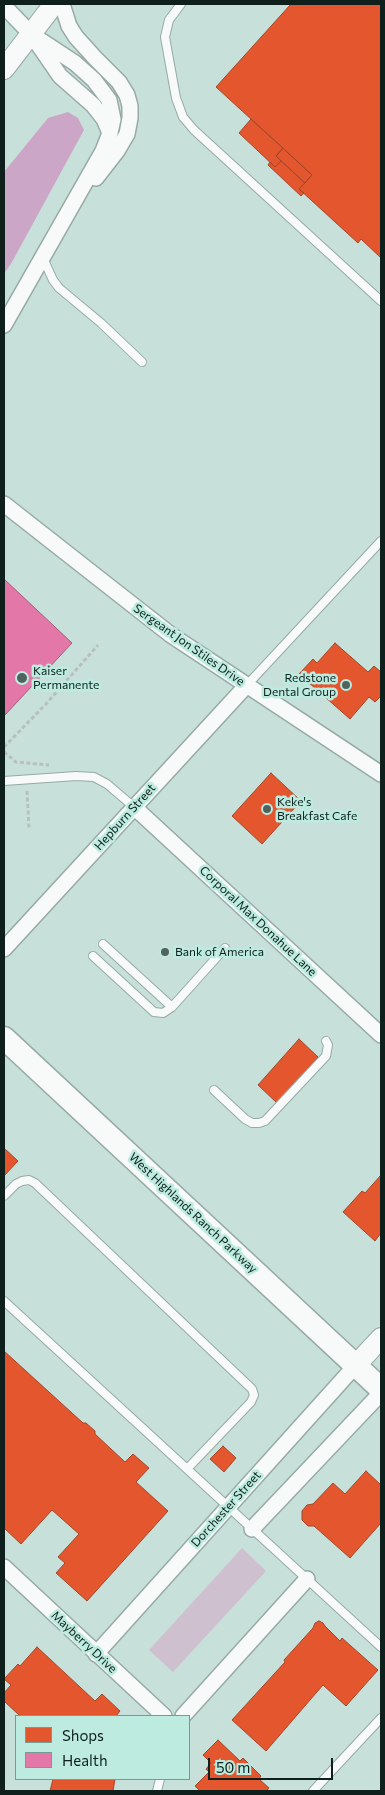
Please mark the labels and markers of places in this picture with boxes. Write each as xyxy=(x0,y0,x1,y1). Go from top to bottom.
place label: Kaiser Permanente xyxy=(33,664,99,692)
marker: Kaiser Permanente xyxy=(15,671,29,685)
place label: Redstone Dental Group xyxy=(263,671,336,699)
marker: Redstone Dental Group xyxy=(340,679,352,691)
place label: Keke's Breakfast Cafe xyxy=(277,795,357,823)
marker: Keke's Breakfast Cafe xyxy=(261,803,273,815)
place label: Bank of America xyxy=(175,945,264,959)
marker: Bank of America xyxy=(159,946,171,958)

